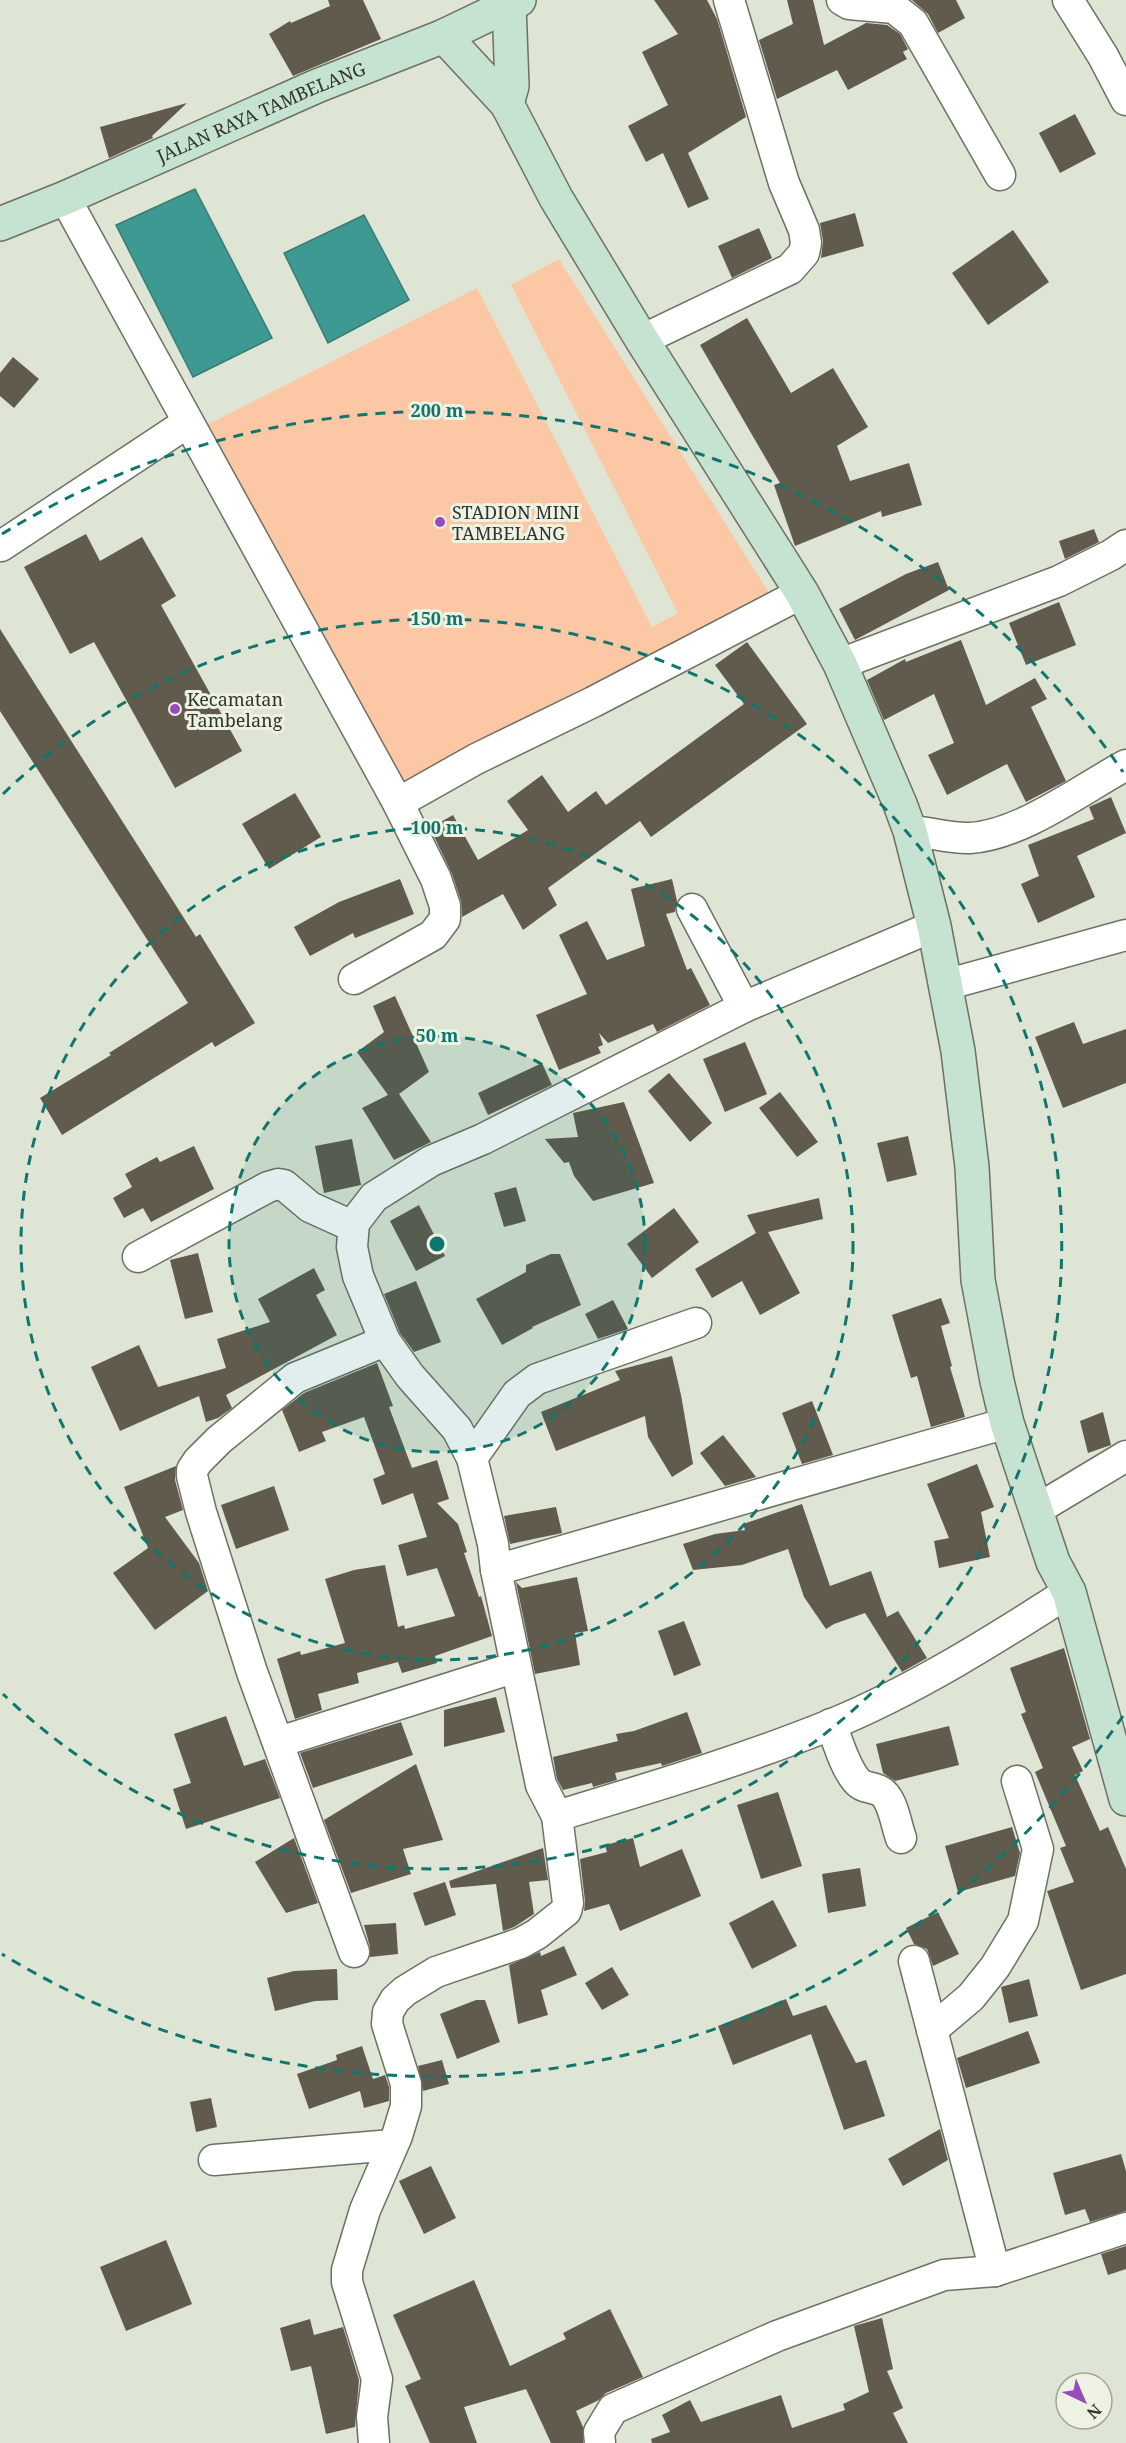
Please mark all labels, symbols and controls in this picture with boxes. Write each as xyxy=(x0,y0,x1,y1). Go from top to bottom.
street label: JALAN RAYA TAMBELANG xyxy=(152,56,369,168)
text: 200 m xyxy=(411,398,464,422)
place label: STADION MINI TAMBELANG xyxy=(452,500,579,545)
marker: STADION MINI TAMBELANG xyxy=(433,515,447,529)
text: 150 m xyxy=(411,606,464,630)
place label: Kecamatan Tambelang xyxy=(187,687,283,732)
marker: Kecamatan Tambelang xyxy=(168,702,182,716)
text: 100 m xyxy=(411,815,464,839)
text: 50 m xyxy=(416,1023,459,1047)
centre of rings xyxy=(427,1234,447,1254)
north arrow xyxy=(1054,2371,1114,2431)
text: N xyxy=(1082,2399,1107,2424)

